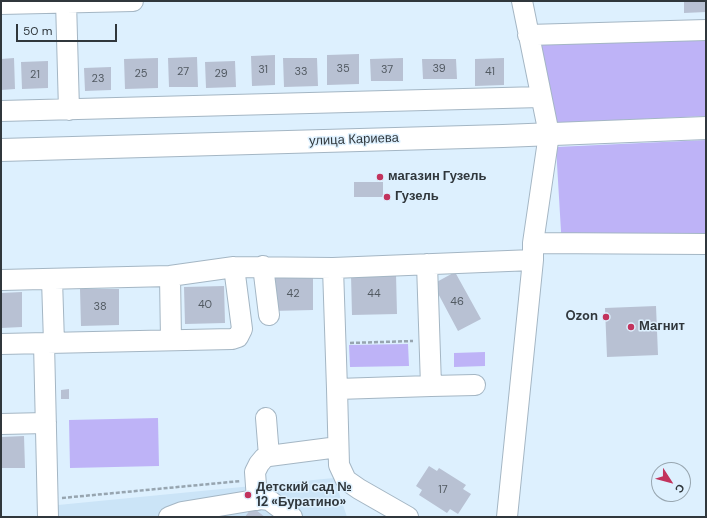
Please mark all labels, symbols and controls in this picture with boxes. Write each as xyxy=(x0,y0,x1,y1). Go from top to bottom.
scale bar xyxy=(18,16,119,42)
text: 50 m xyxy=(23,23,52,39)
house number: 35 xyxy=(336,62,350,76)
house number: 39 xyxy=(432,62,446,76)
house number: 31 xyxy=(258,63,268,77)
house number: 37 xyxy=(381,63,393,77)
house number: 27 xyxy=(177,65,189,79)
house number: 33 xyxy=(294,65,308,79)
house number: 41 xyxy=(485,65,495,79)
house number: 25 xyxy=(134,67,148,81)
house number: 29 xyxy=(214,67,228,81)
house number: 21 xyxy=(30,68,40,82)
house number: 23 xyxy=(92,72,104,86)
street label: улица Кариева xyxy=(309,131,399,149)
place label: магазин Гузель xyxy=(388,169,487,185)
marker: магазин Гузель xyxy=(375,172,385,182)
place label: Гузель xyxy=(395,189,439,205)
marker: Гузель xyxy=(382,192,392,202)
house number: 42 xyxy=(286,287,300,301)
house number: 44 xyxy=(367,287,381,301)
house number: 46 xyxy=(450,295,464,309)
house number: 40 xyxy=(198,298,212,312)
house number: 38 xyxy=(93,300,107,314)
place label: Ozon xyxy=(565,309,598,325)
marker: Ozon xyxy=(601,312,611,322)
place label: Магнит xyxy=(639,319,685,335)
marker: Магнит xyxy=(626,322,636,332)
north arrow xyxy=(651,462,691,502)
place label: Детский сад № 12 «Буратино» xyxy=(256,480,352,511)
text: С xyxy=(672,481,688,496)
house number: 17 xyxy=(438,483,448,497)
marker: Детский сад № 12 «Буратино» xyxy=(243,490,253,500)

